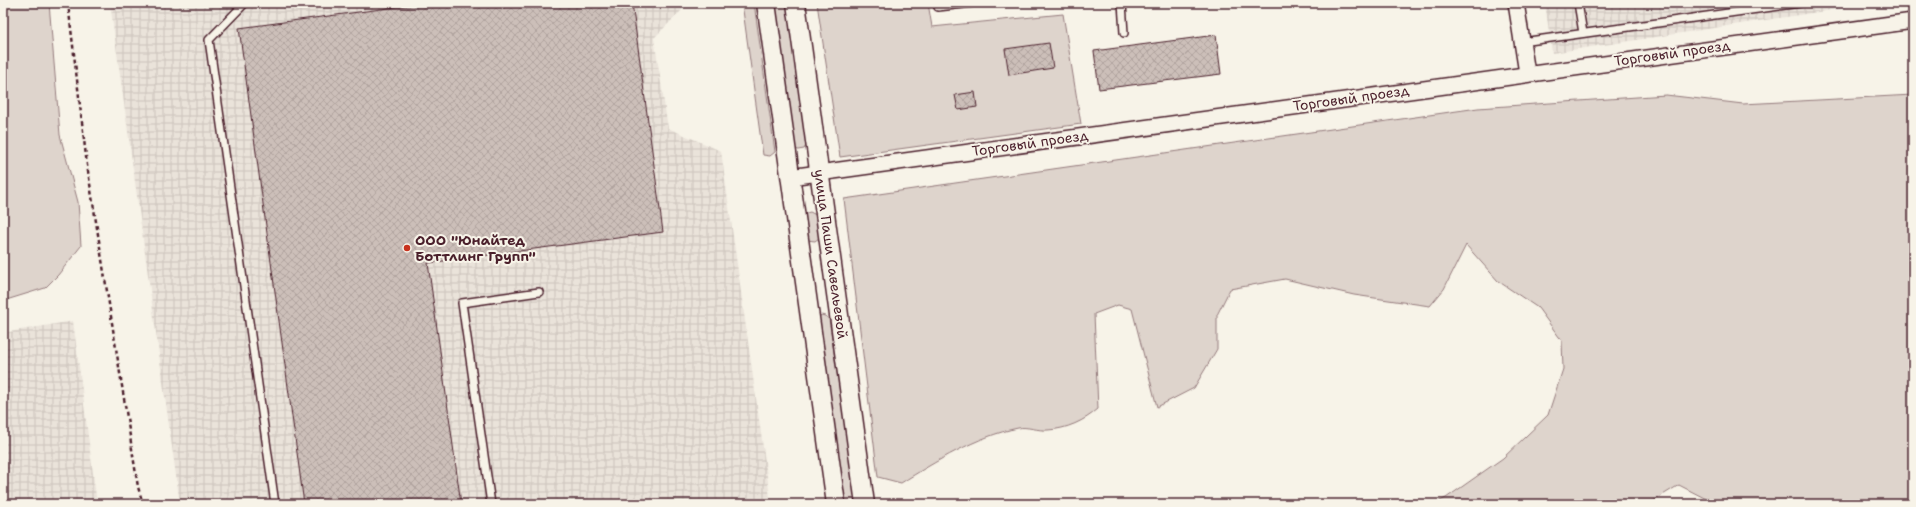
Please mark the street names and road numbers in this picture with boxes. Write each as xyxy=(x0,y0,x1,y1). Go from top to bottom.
street label: Торговый проезд xyxy=(1613,36,1731,70)
street label: Торговый проезд xyxy=(1292,81,1410,115)
street label: Торговый проезд xyxy=(971,126,1089,160)
street label: улица Паши Савельевой xyxy=(810,168,852,340)

